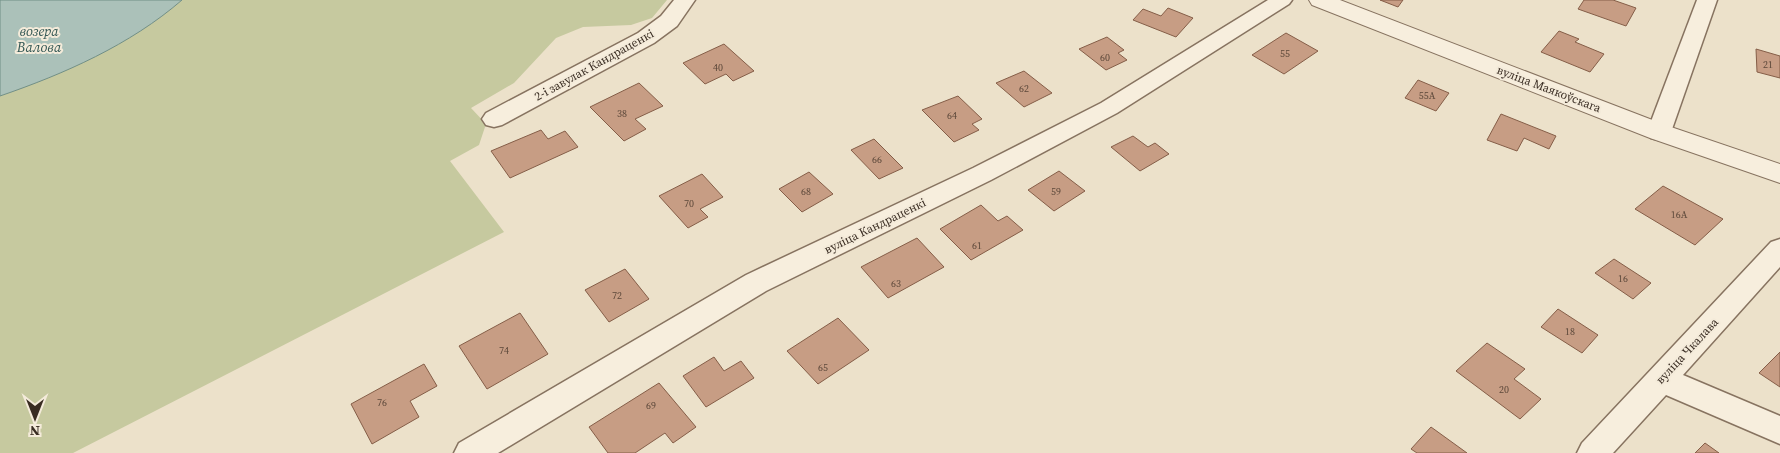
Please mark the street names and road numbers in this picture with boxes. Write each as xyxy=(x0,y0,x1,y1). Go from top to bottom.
street label: 2-і завулак Кандраценкі xyxy=(532,25,657,104)
street label: вуліца Маякоўскага xyxy=(1495,62,1604,117)
street label: вуліца Кандраценкі xyxy=(822,194,929,258)
street label: вуліца Чкалава xyxy=(1652,314,1722,387)

